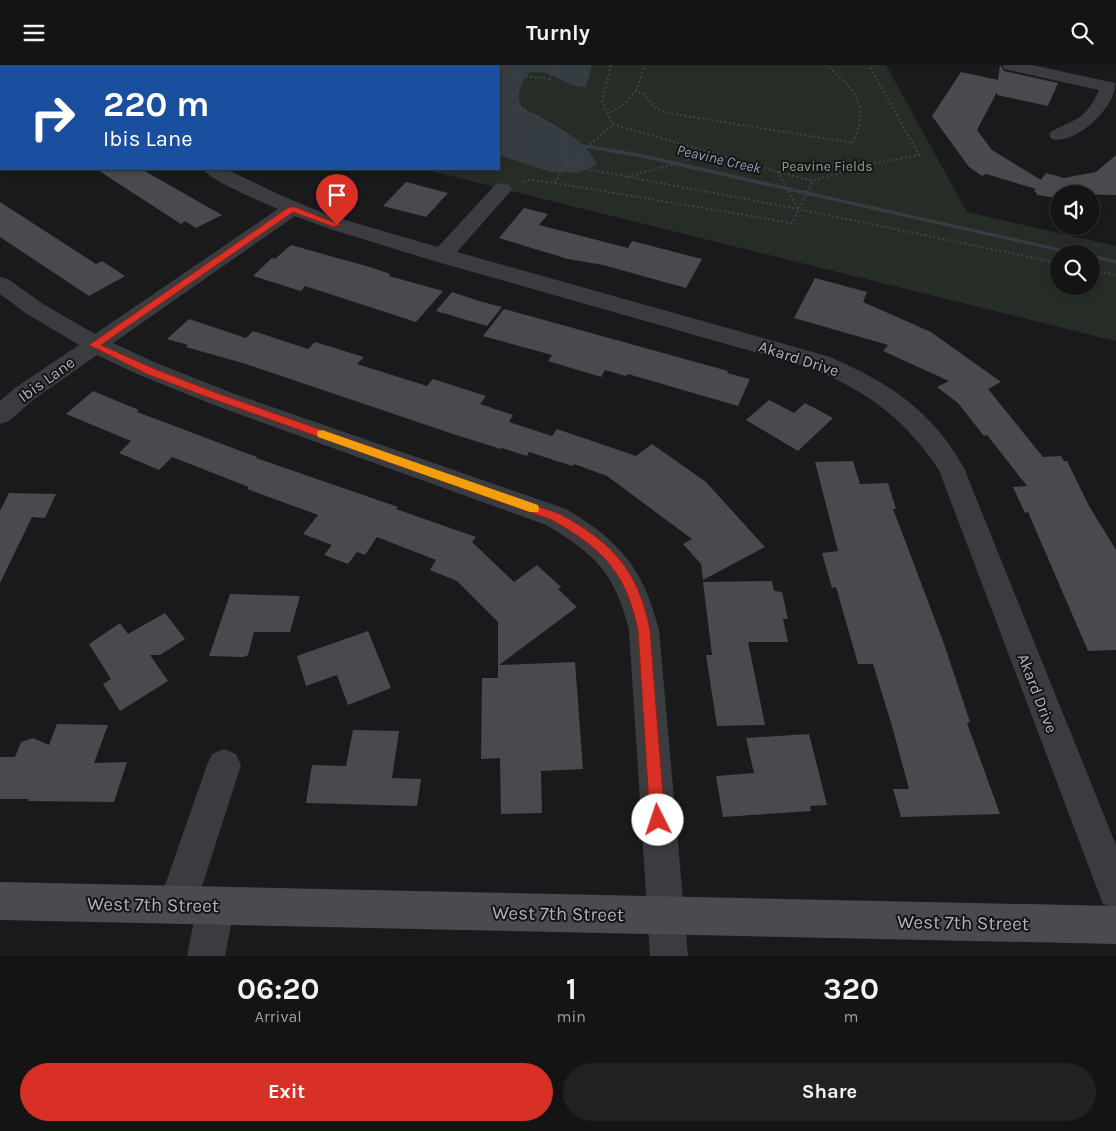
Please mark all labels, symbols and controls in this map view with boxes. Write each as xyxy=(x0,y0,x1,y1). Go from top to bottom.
icon: menu xyxy=(20,19,48,47)
icon: search xyxy=(1068,19,1096,47)
text: Turnly xyxy=(526,20,590,46)
text: 220 m xyxy=(103,84,210,125)
icon: right xyxy=(20,85,85,150)
text: Ibis Lane xyxy=(103,126,193,152)
water label: Peavine Creek xyxy=(675,141,763,178)
park label: Peavine Fields xyxy=(781,158,873,175)
pin xyxy=(316,174,358,225)
icon: arrive xyxy=(323,181,351,209)
map controls xyxy=(1050,185,1100,295)
button: sound xyxy=(1050,185,1100,235)
button: search xyxy=(1050,245,1100,295)
street label: Akard Drive xyxy=(756,337,841,380)
street label: Ibis Lane xyxy=(14,353,78,406)
street label: Akard Drive xyxy=(1014,651,1061,736)
position arrow xyxy=(631,793,683,845)
street label: West 7th Street xyxy=(87,893,219,917)
street label: West 7th Street xyxy=(492,902,624,926)
street label: West 7th Street xyxy=(897,911,1029,935)
text: 06:20 xyxy=(237,971,320,1007)
text: 1 xyxy=(566,971,577,1007)
text: 320 xyxy=(823,971,879,1007)
text: Arrival xyxy=(255,1007,302,1026)
text: min xyxy=(557,1007,586,1026)
text: m xyxy=(844,1007,858,1026)
button: Exit xyxy=(20,1063,553,1121)
button: Share xyxy=(563,1063,1096,1121)

